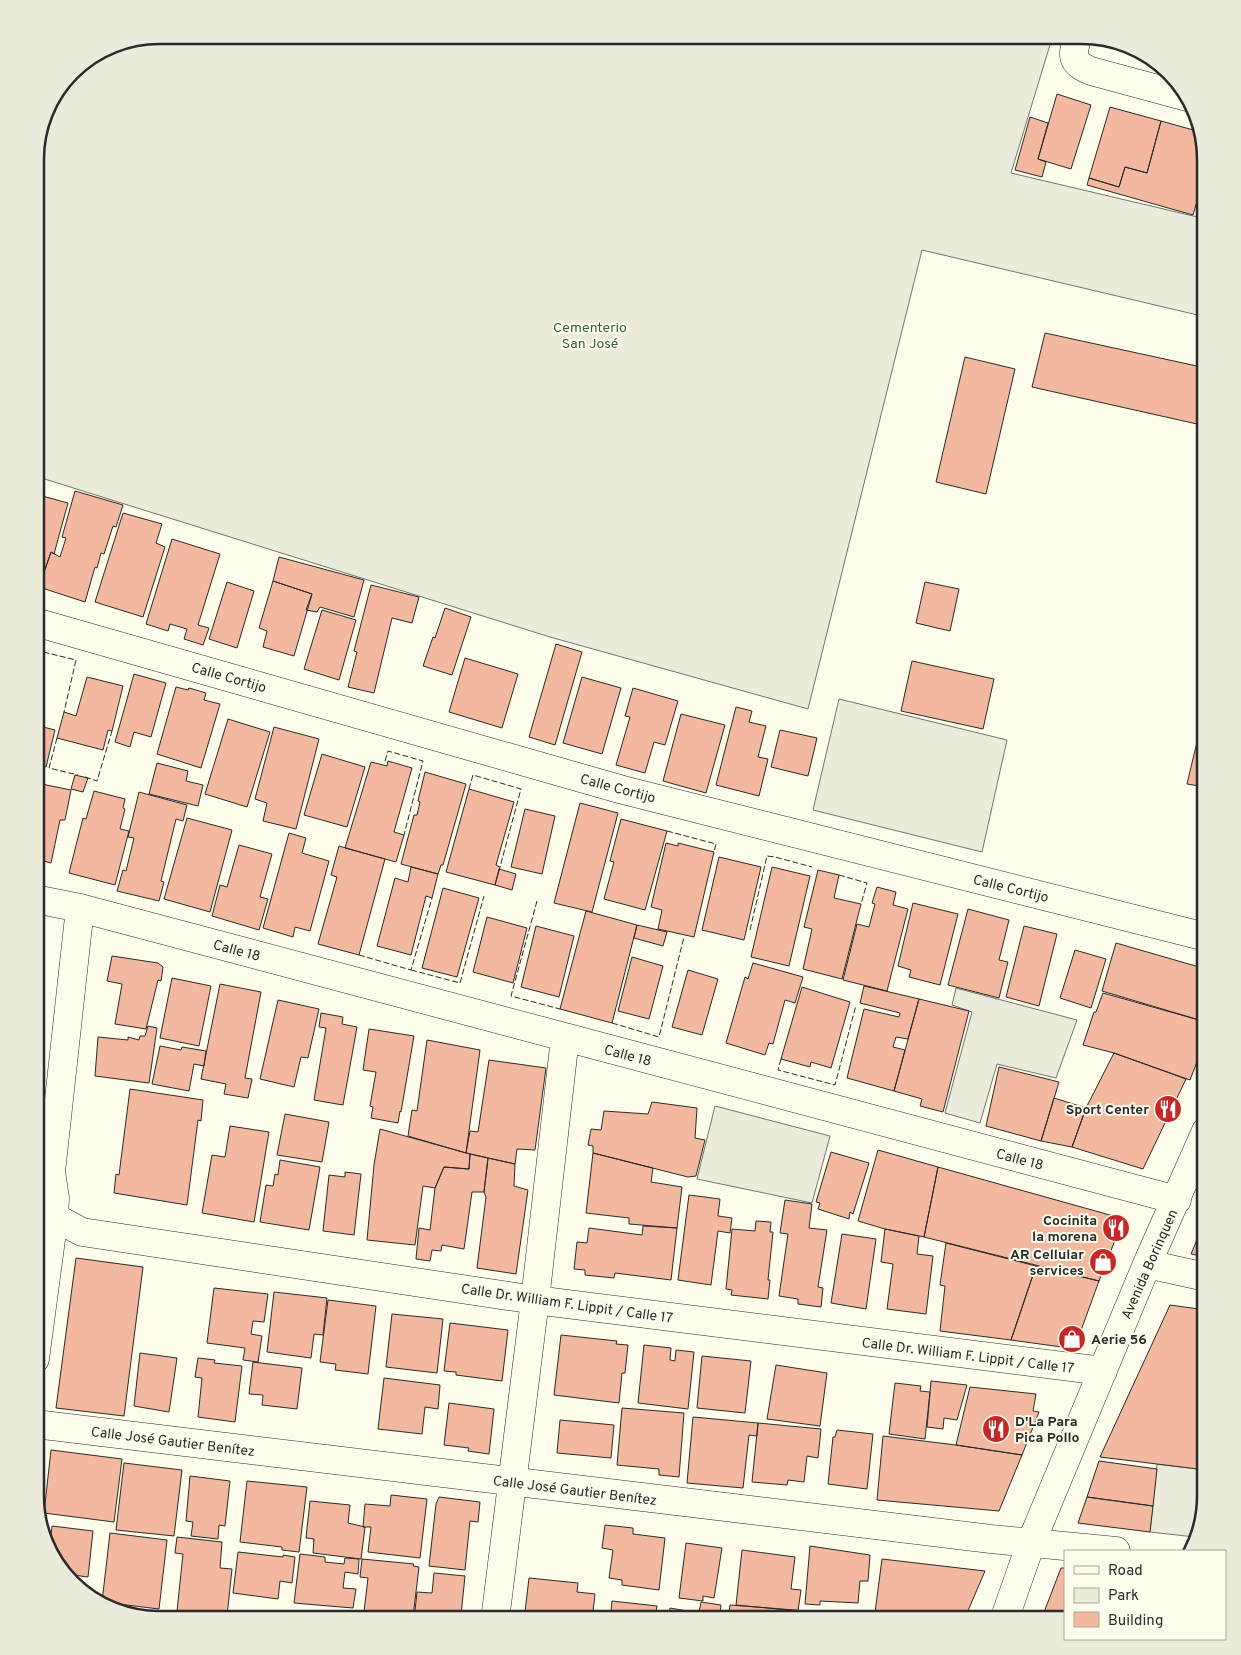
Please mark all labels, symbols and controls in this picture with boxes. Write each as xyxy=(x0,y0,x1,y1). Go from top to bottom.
park label: Cementerio San José xyxy=(553,320,627,353)
street label: Calle Cortijo xyxy=(189,660,268,697)
street label: Calle Cortijo xyxy=(578,771,657,808)
street label: Calle Cortijo xyxy=(971,872,1050,907)
street label: Calle 18 xyxy=(211,937,262,966)
street label: Calle 18 xyxy=(602,1042,653,1071)
restaurant icon: Sport Center xyxy=(1153,1094,1183,1124)
place label: Sport Center xyxy=(1066,1102,1149,1119)
street label: Calle 18 xyxy=(994,1146,1045,1175)
street label: Avenida Borinquen xyxy=(1118,1207,1182,1322)
place label: Cocinita la morena xyxy=(1032,1213,1097,1246)
restaurant icon: Cocinita la morena xyxy=(1101,1213,1131,1243)
place label: AR Cellular services xyxy=(1010,1247,1084,1280)
shop icon: AR Cellular services xyxy=(1088,1247,1118,1277)
street label: Calle Dr. William F. Lippit / Calle 17 xyxy=(460,1281,674,1328)
shop icon: Aerie 56 xyxy=(1057,1324,1087,1354)
place label: Aerie 56 xyxy=(1091,1332,1147,1349)
street label: Calle Dr. William F. Lippit / Calle 17 xyxy=(861,1335,1075,1378)
restaurant icon: D'La Para Pica Pollo xyxy=(981,1414,1011,1444)
place label: D'La Para Pica Pollo xyxy=(1015,1414,1080,1447)
street label: Calle José Gautier Benítez xyxy=(90,1424,256,1461)
street label: Calle José Gautier Benítez xyxy=(492,1473,658,1510)
legend xyxy=(1064,1550,1226,1640)
text: Road xyxy=(1108,1562,1143,1581)
text: Park xyxy=(1108,1587,1139,1606)
text: Building xyxy=(1108,1612,1163,1631)

